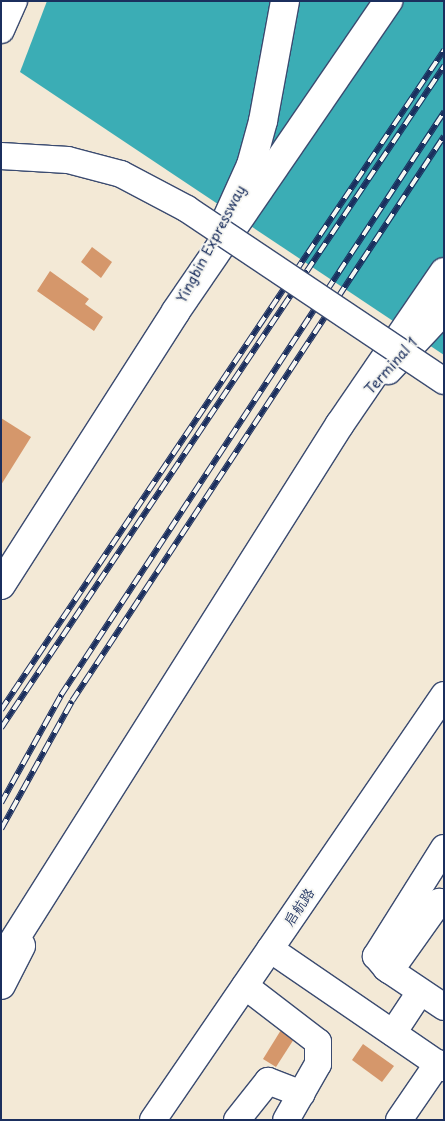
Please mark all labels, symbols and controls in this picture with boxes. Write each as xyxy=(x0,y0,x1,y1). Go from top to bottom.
street label: Yingbin Expressway xyxy=(172,181,250,307)
street label: Terminal 1 xyxy=(361,334,421,398)
street label: 启航路 xyxy=(280,885,318,929)

